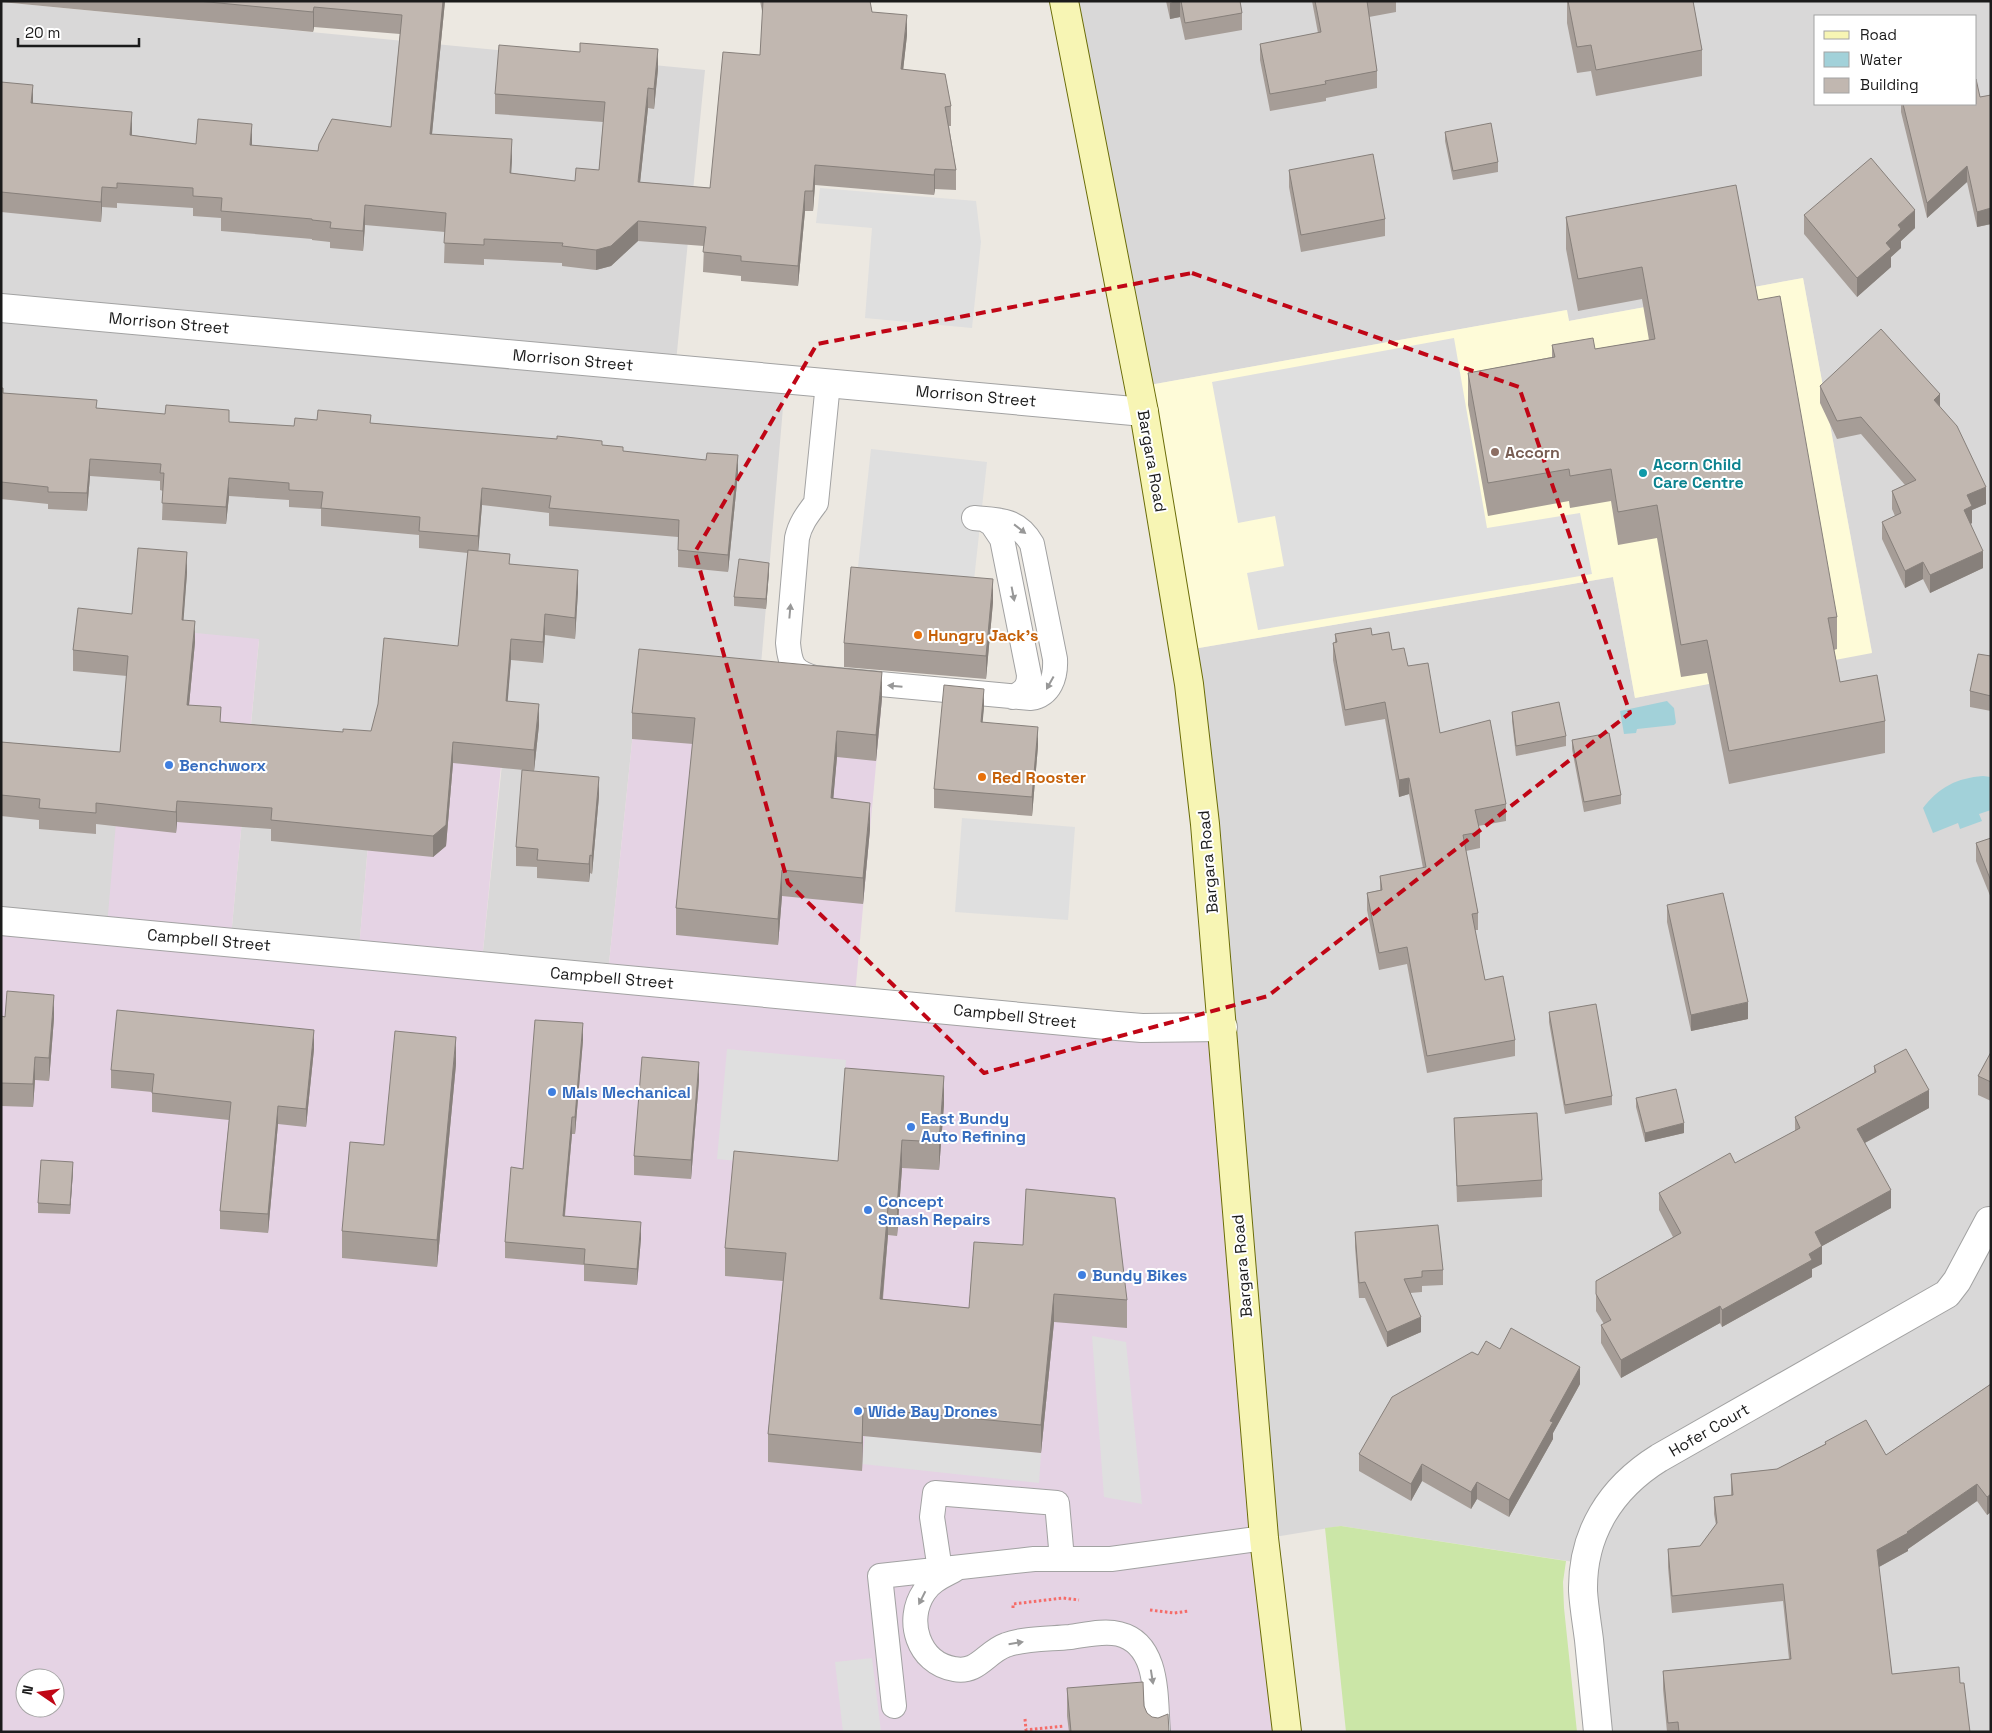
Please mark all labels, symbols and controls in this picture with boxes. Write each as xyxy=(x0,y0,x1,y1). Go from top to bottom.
scale bar xyxy=(18,15,139,47)
legend xyxy=(1814,15,1977,105)
text: 20 m xyxy=(25,23,60,42)
text: Road xyxy=(1860,25,1897,44)
text: Water xyxy=(1860,50,1903,69)
text: Building xyxy=(1860,75,1919,94)
street label: Morrison Street xyxy=(108,307,230,339)
street label: Morrison Street xyxy=(512,344,634,376)
street label: Morrison Street xyxy=(915,380,1037,412)
street label: Bargara Road xyxy=(1133,408,1171,514)
place label: Accorn xyxy=(1505,442,1560,463)
marker: Accorn xyxy=(1489,446,1501,458)
place label: Acorn Child Care Centre xyxy=(1653,454,1744,493)
marker: Acorn Child Care Centre xyxy=(1637,467,1649,479)
one-way arrow xyxy=(1013,524,1026,535)
one-way arrow xyxy=(1009,587,1017,602)
one-way arrow xyxy=(787,603,795,619)
place label: Hungry Jack's xyxy=(928,625,1038,646)
marker: Hungry Jack's xyxy=(912,629,924,641)
one-way arrow xyxy=(1046,676,1054,691)
one-way arrow xyxy=(887,681,903,689)
place label: Benchworx xyxy=(179,755,267,776)
marker: Benchworx xyxy=(163,759,175,771)
place label: Red Rooster xyxy=(992,767,1086,788)
marker: Red Rooster xyxy=(976,771,988,783)
street label: Bargara Road xyxy=(1193,810,1223,914)
street label: Campbell Street xyxy=(146,924,272,956)
street label: Campbell Street xyxy=(549,962,675,994)
street label: Campbell Street xyxy=(952,999,1078,1033)
place label: Mals Mechanical xyxy=(562,1082,691,1103)
marker: Mals Mechanical xyxy=(546,1086,558,1098)
place label: East Bundy Auto Refining xyxy=(921,1108,1026,1147)
marker: East Bundy Auto Refining xyxy=(905,1121,917,1133)
place label: Concept Smash Repairs xyxy=(878,1191,990,1230)
marker: Concept Smash Repairs xyxy=(862,1204,874,1216)
street label: Bargara Road xyxy=(1227,1214,1257,1318)
place label: Bundy Bikes xyxy=(1092,1265,1188,1286)
marker: Bundy Bikes xyxy=(1076,1269,1088,1281)
street label: Hofer Court xyxy=(1665,1398,1753,1462)
place label: Wide Bay Drones xyxy=(868,1401,998,1422)
marker: Wide Bay Drones xyxy=(852,1405,864,1417)
one-way arrow xyxy=(918,1591,926,1605)
one-way arrow xyxy=(1008,1639,1024,1647)
north arrow xyxy=(15,1668,65,1718)
one-way arrow xyxy=(1149,1669,1157,1685)
text: N xyxy=(18,1683,37,1697)

